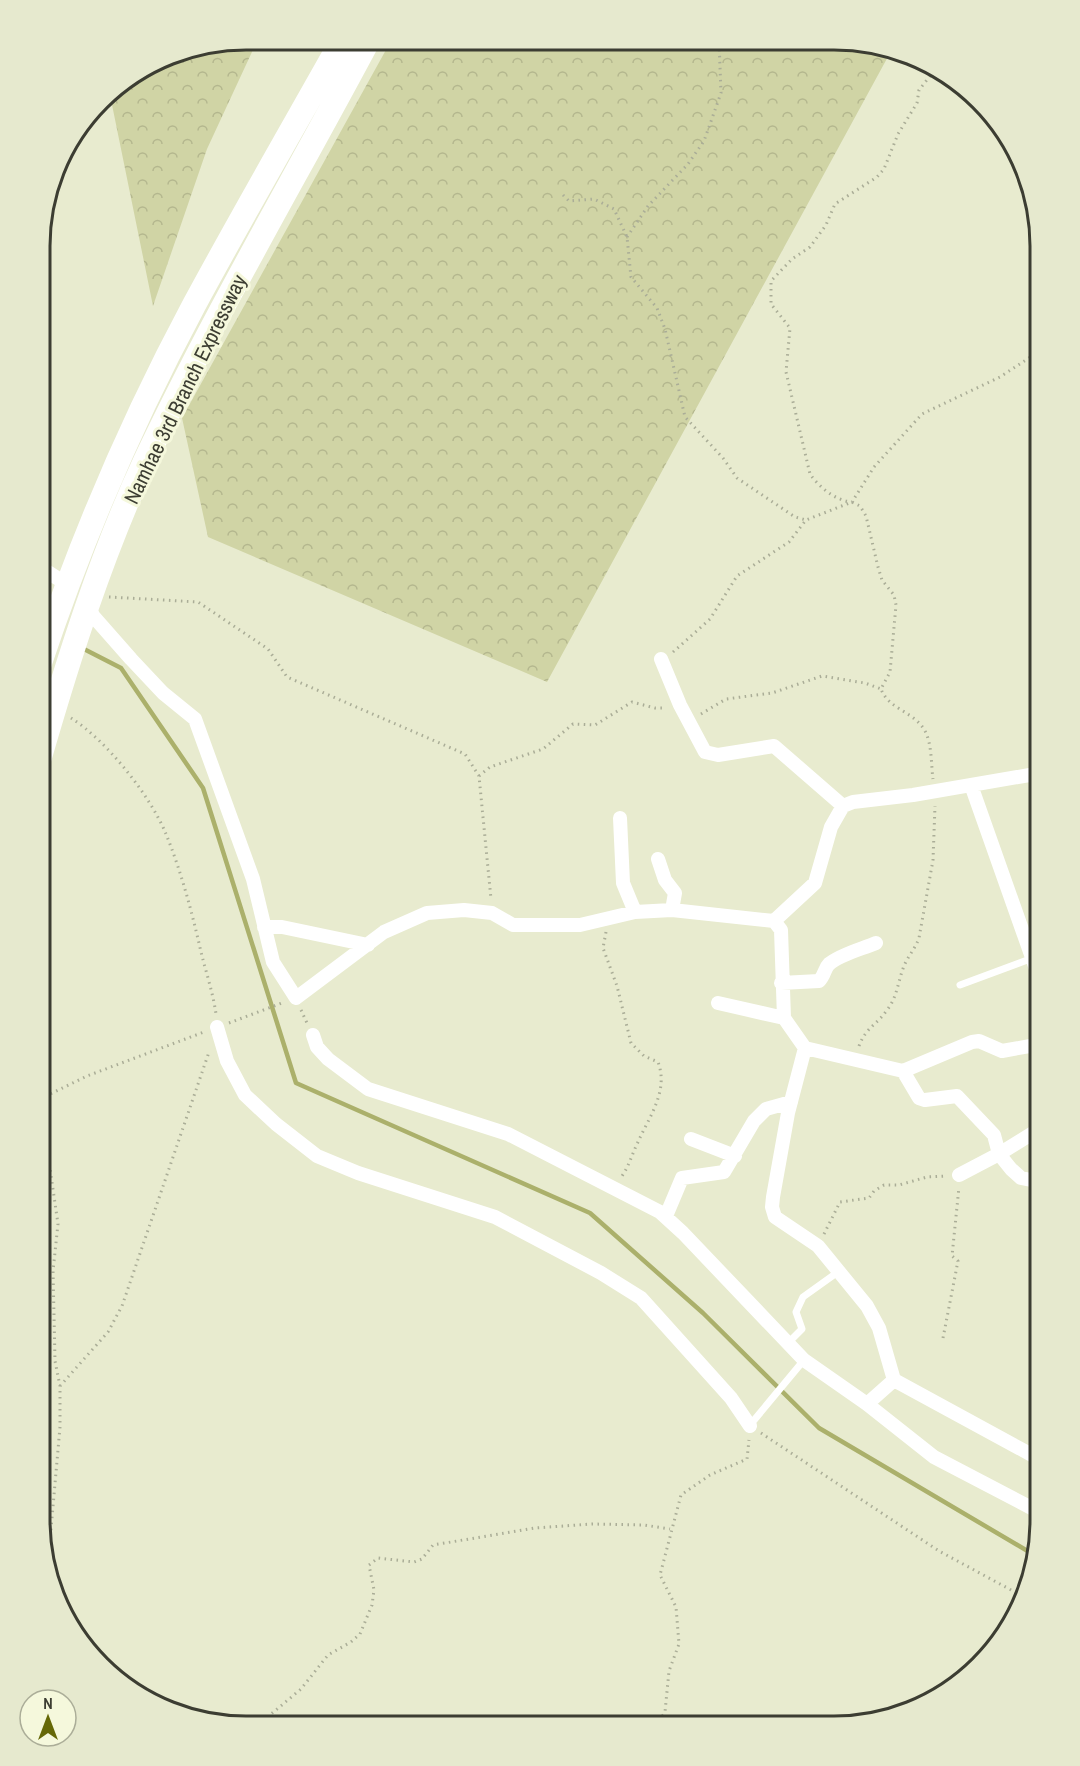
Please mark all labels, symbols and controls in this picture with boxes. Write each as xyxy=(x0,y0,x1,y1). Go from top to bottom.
street label: Namhae 3rd Branch Expressway xyxy=(117,269,253,508)
north arrow xyxy=(18,1688,78,1748)
text: N xyxy=(43,1692,53,1714)

